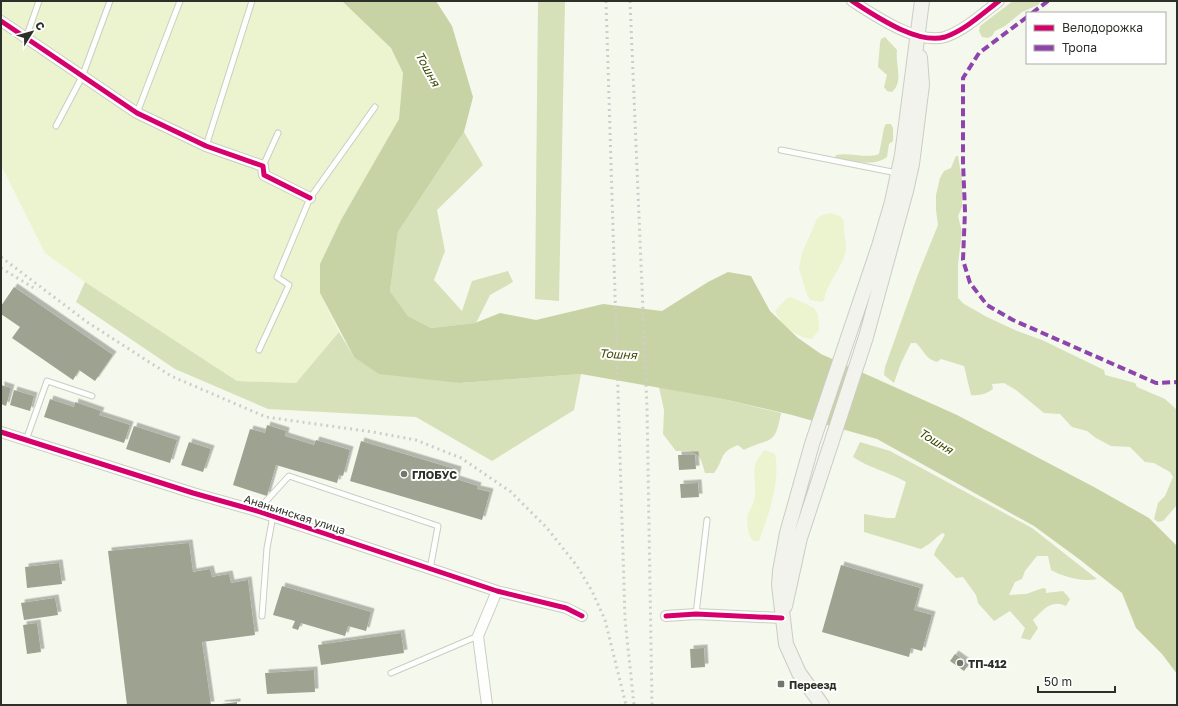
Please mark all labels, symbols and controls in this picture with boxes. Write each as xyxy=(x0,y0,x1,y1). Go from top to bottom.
north arrow xyxy=(12,12,52,52)
legend xyxy=(1026,12,1166,64)
text: С xyxy=(33,19,48,33)
text: Велодорожка xyxy=(1062,20,1143,35)
text: Тропа xyxy=(1062,40,1097,55)
water label: Тошня xyxy=(412,49,444,90)
water label: Тошня xyxy=(599,346,638,363)
water label: Тошня xyxy=(916,425,957,458)
place label: ГЛОБУС xyxy=(412,468,457,481)
marker: ГЛОБУС xyxy=(399,469,409,479)
street label: Ананьинская улица xyxy=(243,491,347,537)
place label: ТП-412 xyxy=(968,657,1007,670)
marker: ТП-412 xyxy=(955,658,965,668)
scale bar xyxy=(1038,668,1115,694)
text: 50 m xyxy=(1044,674,1072,689)
place label: Переезд xyxy=(789,678,837,691)
marker: Переезд xyxy=(776,679,786,689)

